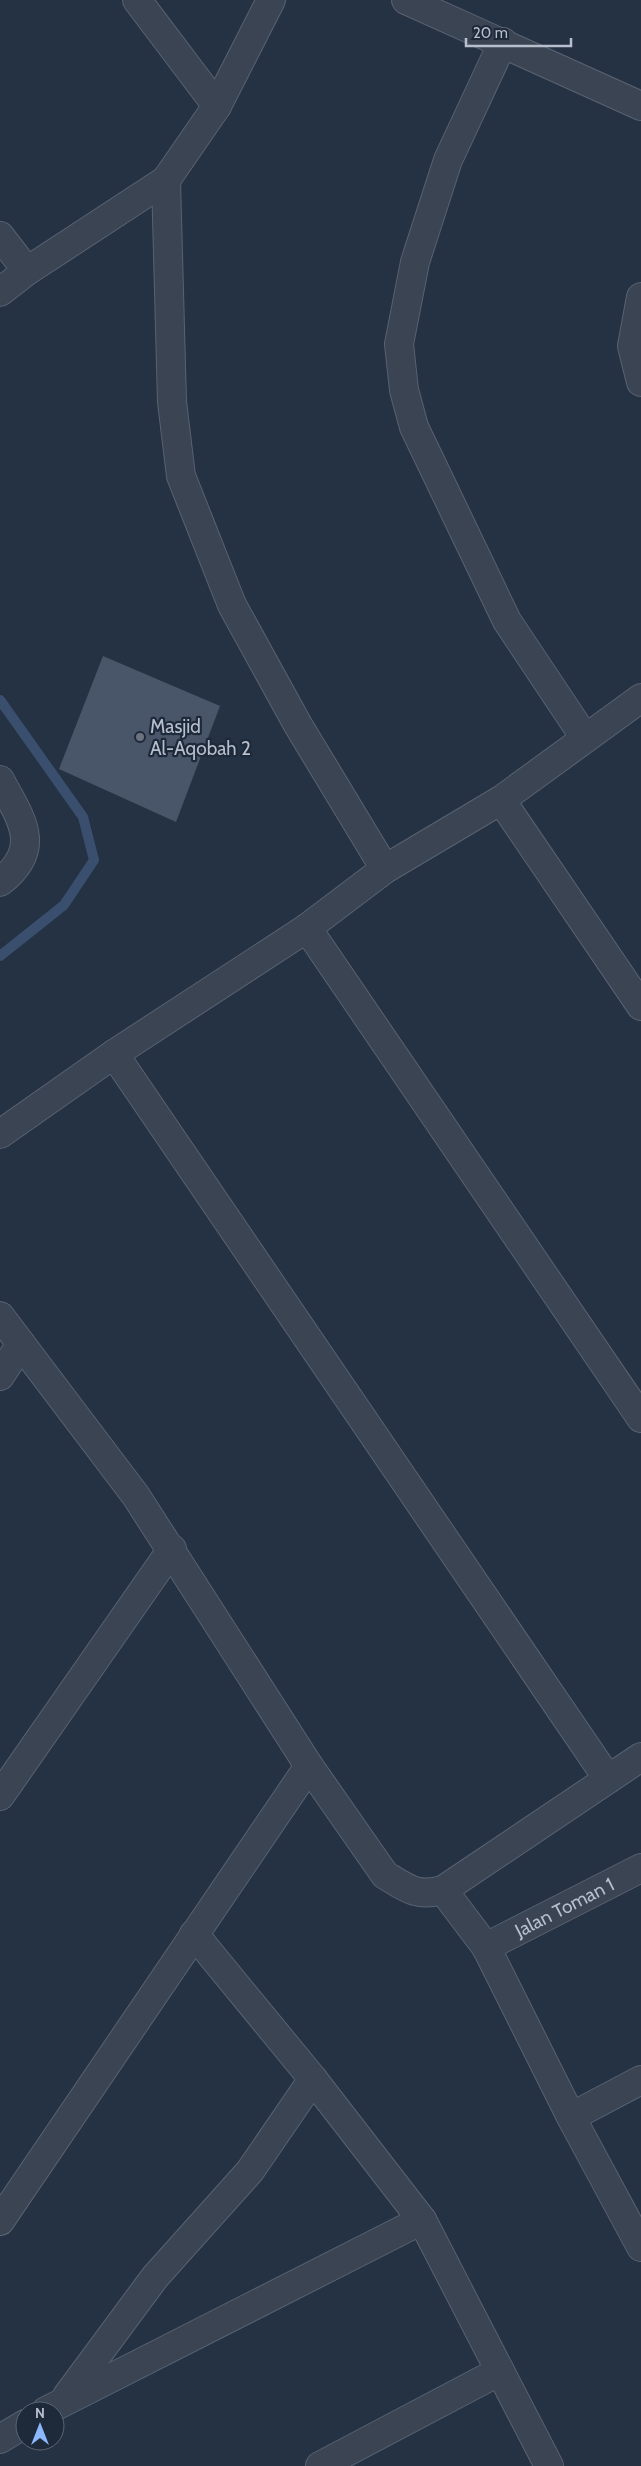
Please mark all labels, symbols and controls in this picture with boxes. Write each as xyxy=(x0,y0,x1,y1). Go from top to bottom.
scale bar xyxy=(466,15,571,47)
text: 20 m xyxy=(473,24,508,42)
place label: Masjid Al-Aqobah 2 xyxy=(150,715,251,760)
marker: Masjid Al-Aqobah 2 xyxy=(134,731,146,743)
street label: Jalan Toman 1 xyxy=(510,1872,618,1942)
north arrow xyxy=(15,2401,65,2451)
text: N xyxy=(35,2404,45,2422)

